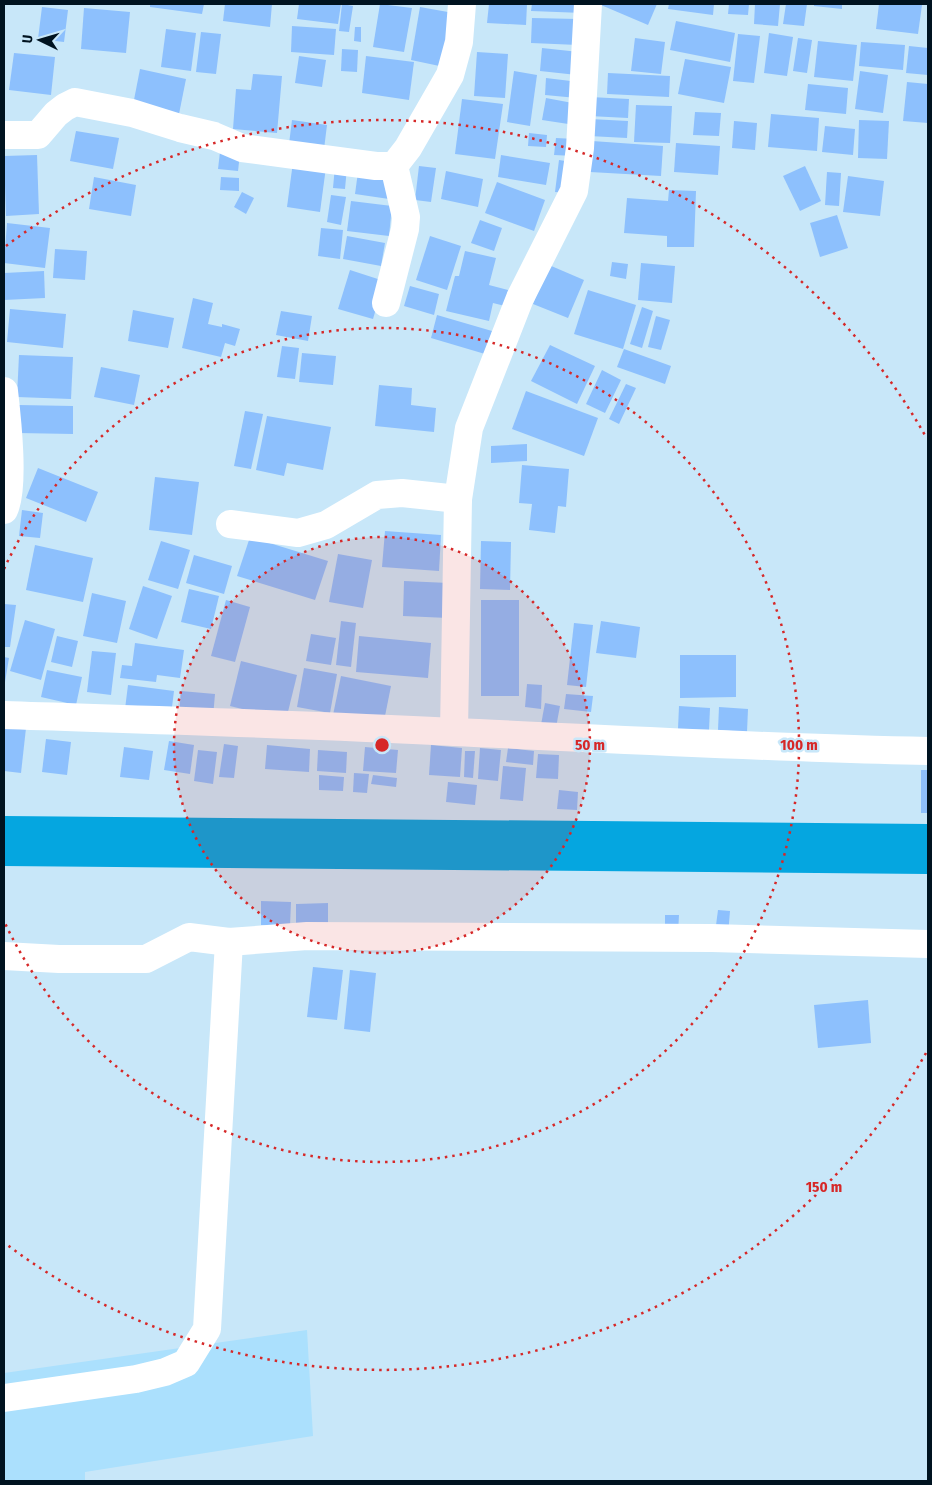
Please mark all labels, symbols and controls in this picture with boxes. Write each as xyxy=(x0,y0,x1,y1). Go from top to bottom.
north arrow xyxy=(15,15,65,65)
text: U xyxy=(19,34,36,44)
centre of rings xyxy=(373,736,391,754)
text: 50 m xyxy=(575,736,605,754)
text: 100 m xyxy=(780,736,818,754)
text: 150 m xyxy=(806,1178,842,1196)

